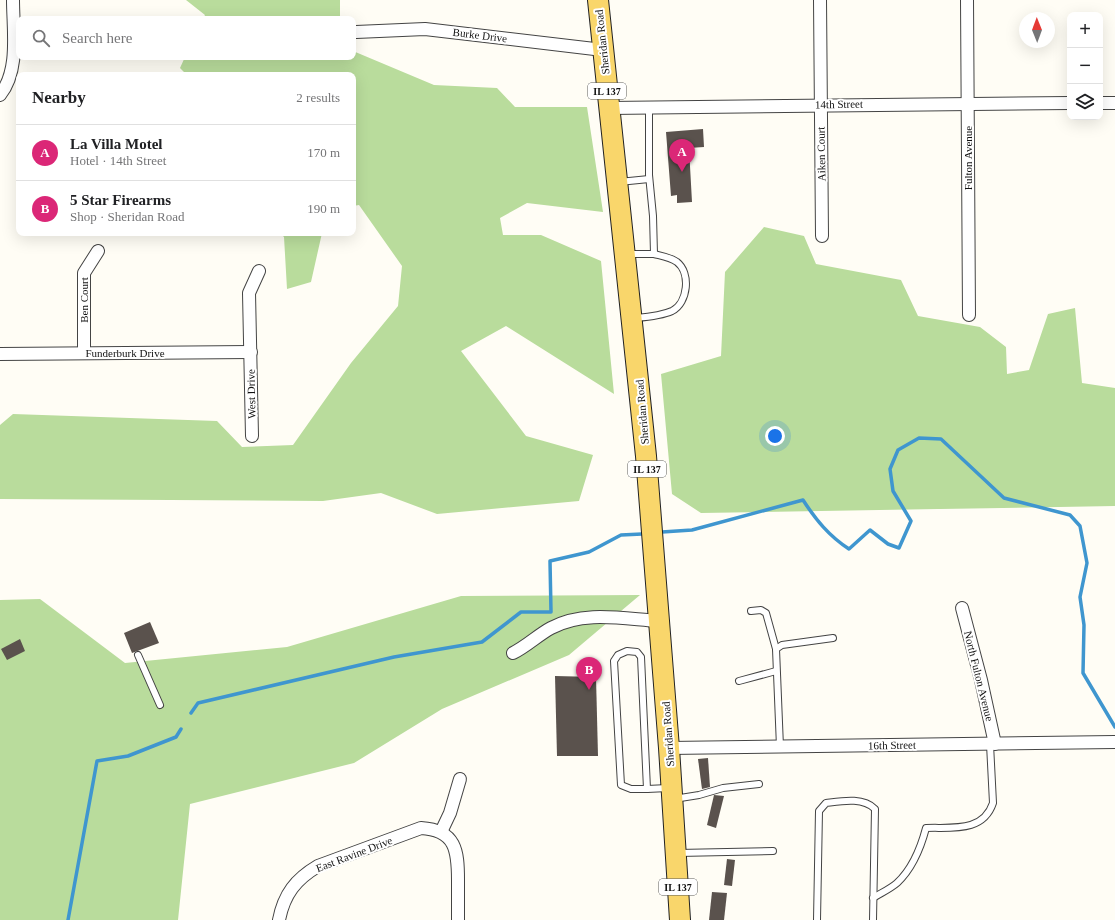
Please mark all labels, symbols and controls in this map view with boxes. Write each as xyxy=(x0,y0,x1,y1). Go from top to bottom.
street label: Sheridan Road xyxy=(593,9,611,75)
north arrow xyxy=(1019,12,1055,48)
map controls xyxy=(1067,12,1103,120)
button: + xyxy=(1067,12,1103,48)
search box xyxy=(16,16,356,60)
street label: Burke Drive xyxy=(452,26,508,44)
icon: search xyxy=(30,27,52,49)
text: Search here xyxy=(62,30,132,46)
button: − xyxy=(1067,48,1103,84)
road number: IL 137 xyxy=(588,83,626,99)
button: layers xyxy=(1067,84,1103,120)
text: Nearby xyxy=(32,88,86,107)
text: 2 results xyxy=(296,90,340,105)
street label: 14th Street xyxy=(815,98,863,110)
street label: Fulton Avenue xyxy=(962,126,974,190)
street label: Aiken Court xyxy=(815,127,827,181)
text: La Villa Motel xyxy=(70,136,163,152)
pin: A xyxy=(669,139,695,172)
text: A xyxy=(40,145,50,160)
text: 170 m xyxy=(307,145,340,160)
text: Hotel · 14th Street xyxy=(70,153,166,168)
text: 5 Star Firearms xyxy=(70,192,171,208)
text: B xyxy=(41,201,49,216)
text: 190 m xyxy=(307,201,340,216)
text: Shop · Sheridan Road xyxy=(70,209,184,224)
street label: Ben Court xyxy=(78,277,90,323)
street label: Funderburk Drive xyxy=(85,347,165,359)
street label: West Drive xyxy=(245,369,257,419)
street label: Sheridan Road xyxy=(633,379,651,445)
your location xyxy=(765,426,785,446)
road number: IL 137 xyxy=(628,461,666,477)
street label: North Fulton Avenue xyxy=(962,630,996,723)
pin: B xyxy=(576,657,602,690)
street label: Sheridan Road xyxy=(660,701,676,767)
street label: 16th Street xyxy=(868,739,916,751)
street label: East Ravine Drive xyxy=(314,834,394,874)
road number: IL 137 xyxy=(659,879,697,895)

